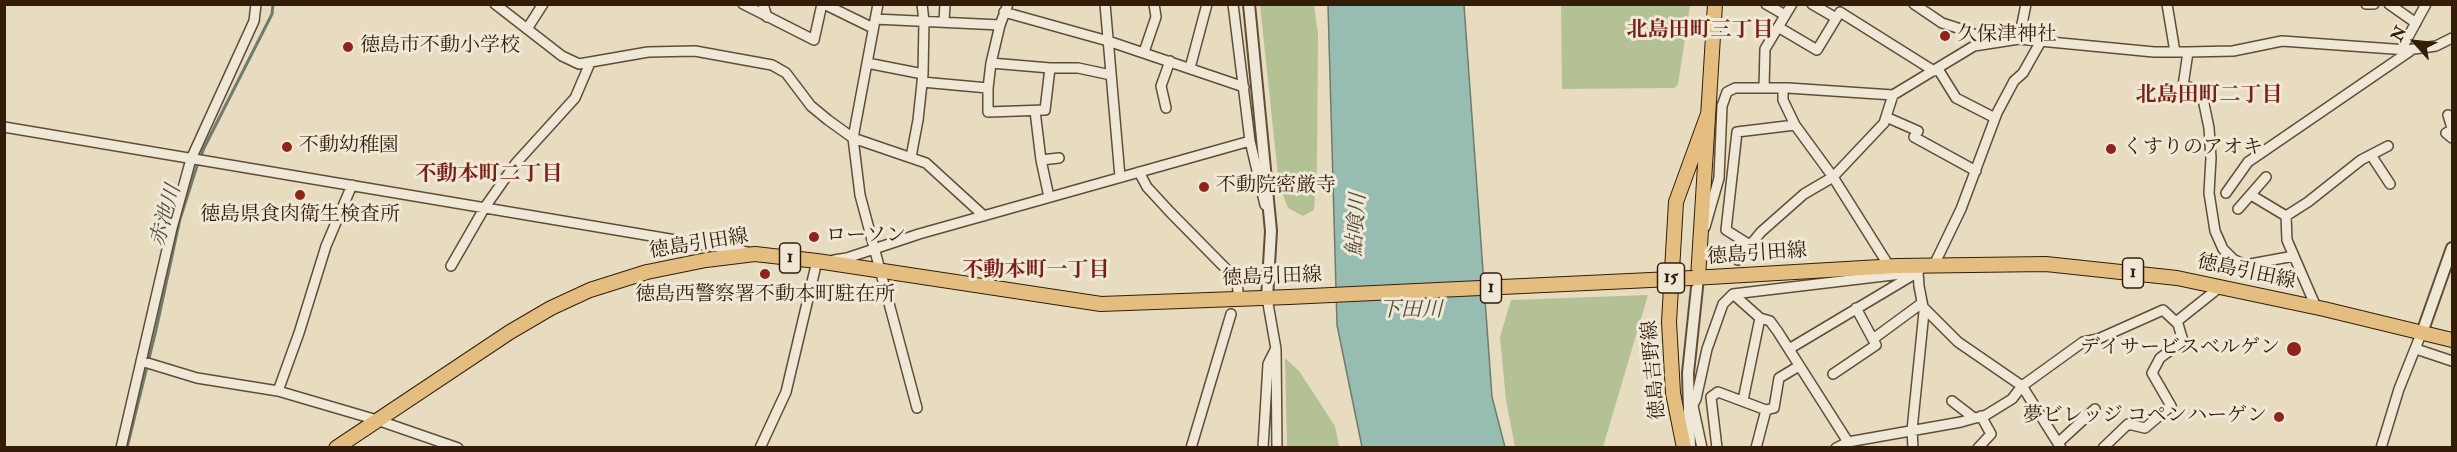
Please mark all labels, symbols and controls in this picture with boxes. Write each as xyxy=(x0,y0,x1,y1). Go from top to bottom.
north arrow xyxy=(2385,12,2445,72)
district label: 北島田町三丁目 xyxy=(1627,18,1773,44)
text: N xyxy=(2387,23,2411,45)
place label: 久保津神社 xyxy=(1957,24,2057,48)
marker: 久保津神社 xyxy=(1938,29,1952,43)
place label: 徳島市不動小学校 xyxy=(360,35,520,59)
marker: 徳島市不動小学校 xyxy=(341,40,355,54)
district label: 北島田町二丁目 xyxy=(2136,83,2282,109)
place label: 不動幼稚園 xyxy=(299,135,399,159)
place label: くすりのアオキ xyxy=(2123,137,2263,161)
marker: 不動幼稚園 xyxy=(280,140,294,154)
marker: くすりのアオキ xyxy=(2104,142,2118,156)
district label: 不動本町二丁目 xyxy=(416,162,562,188)
place label: 不動院密厳寺 xyxy=(1216,175,1336,199)
marker: 不動院密厳寺 xyxy=(1197,180,1211,194)
water label: 赤池川 xyxy=(146,182,188,250)
marker: 徳島県食肉衛生検査所 xyxy=(293,188,307,202)
water label: 鮎喰川 xyxy=(1343,193,1373,257)
place label: 徳島県食肉衛生検査所 xyxy=(200,204,400,228)
street label: 徳島引田線 xyxy=(648,225,750,265)
place label: ローソン xyxy=(826,225,906,249)
marker: ローソン xyxy=(807,230,821,244)
street label: 徳島引田線 xyxy=(1706,240,1808,270)
road number: 1 xyxy=(780,243,800,273)
street label: 徳島引田線 xyxy=(2195,251,2297,295)
district label: 不動本町一丁目 xyxy=(963,258,1109,284)
road number: 1 xyxy=(2122,258,2144,288)
road number: 15 xyxy=(1658,263,1684,293)
street label: 徳島引田線 xyxy=(1222,264,1322,292)
marker: 徳島西警察署不動本町駐在所 xyxy=(758,267,772,281)
road number: 1 xyxy=(1480,273,1502,303)
place label: 徳島西警察署不動本町駐在所 xyxy=(635,284,895,308)
water label: 下田川 xyxy=(1380,298,1442,324)
street label: 徳島吉野線 xyxy=(1639,319,1671,421)
place label: デイサービスベルゲン xyxy=(2080,337,2280,361)
marker: デイサービスベルゲン xyxy=(2285,340,2303,358)
place label: 夢ビレッジ コペンハーゲン xyxy=(2023,405,2267,429)
marker: 夢ビレッジ コペンハーゲン xyxy=(2272,410,2286,424)

